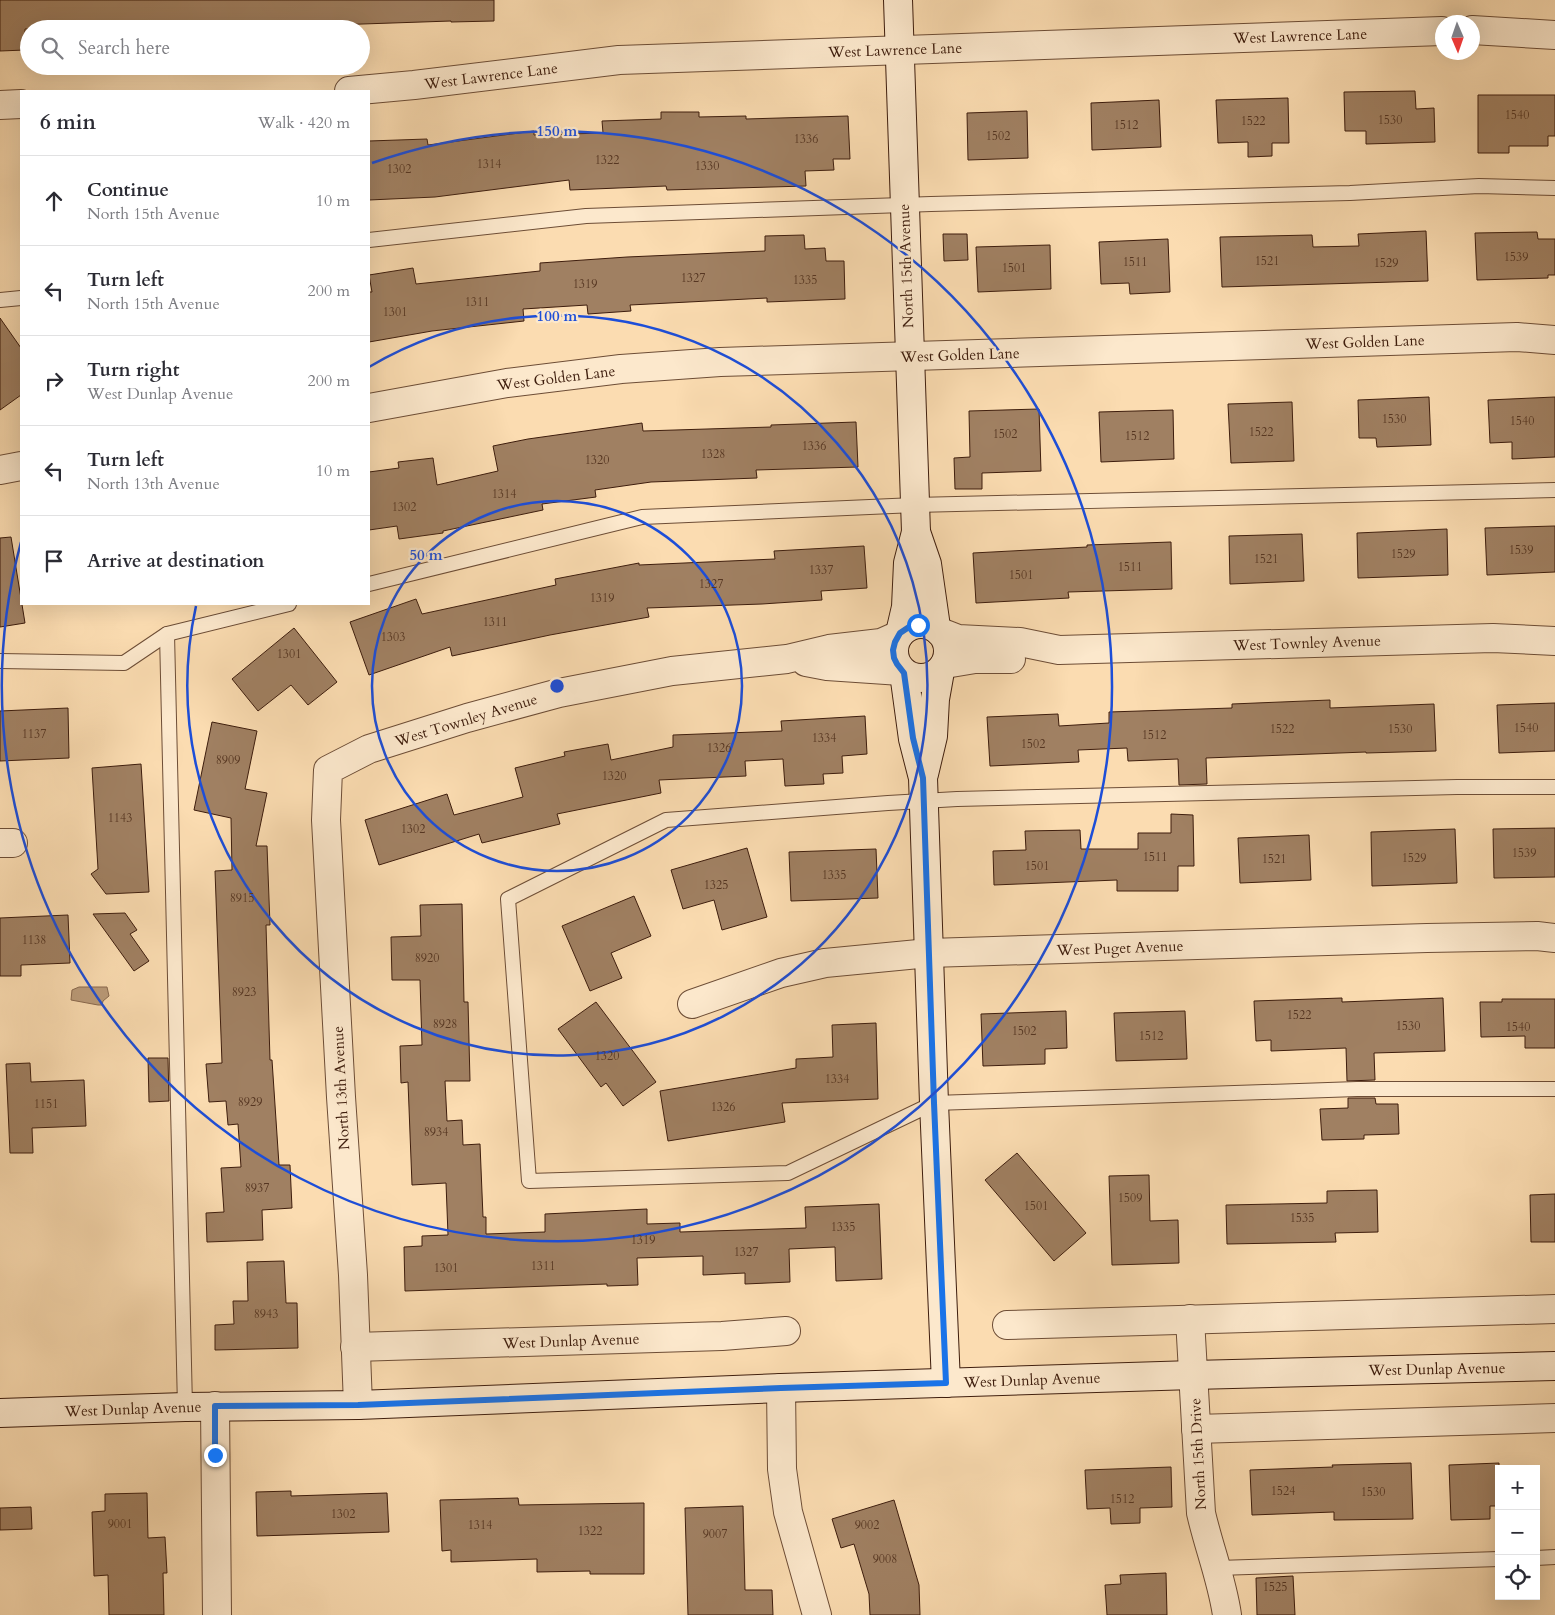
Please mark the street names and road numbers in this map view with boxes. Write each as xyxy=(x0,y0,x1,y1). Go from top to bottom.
street label: West Lawrence Lane xyxy=(1232,24,1368,48)
street label: West Lawrence Lane xyxy=(827,38,963,62)
street label: West Lawrence Lane xyxy=(422,58,559,94)
street label: North 15th Avenue xyxy=(894,203,918,329)
street label: West Golden Lane xyxy=(1304,330,1425,354)
street label: West Golden Lane xyxy=(899,343,1020,367)
street label: West Golden Lane xyxy=(495,361,617,395)
street label: West Townley Avenue xyxy=(1232,630,1382,656)
street label: West Townley Avenue xyxy=(391,689,540,751)
street label: West Puget Avenue xyxy=(1055,936,1184,960)
street label: North 13th Avenue xyxy=(328,1025,354,1151)
street label: West Dunlap Avenue xyxy=(501,1329,640,1353)
street label: West Dunlap Avenue xyxy=(1367,1358,1506,1380)
street label: West Dunlap Avenue xyxy=(962,1368,1101,1392)
street label: West Dunlap Avenue xyxy=(63,1397,202,1421)
street label: North 15th Drive xyxy=(1185,1397,1211,1510)

